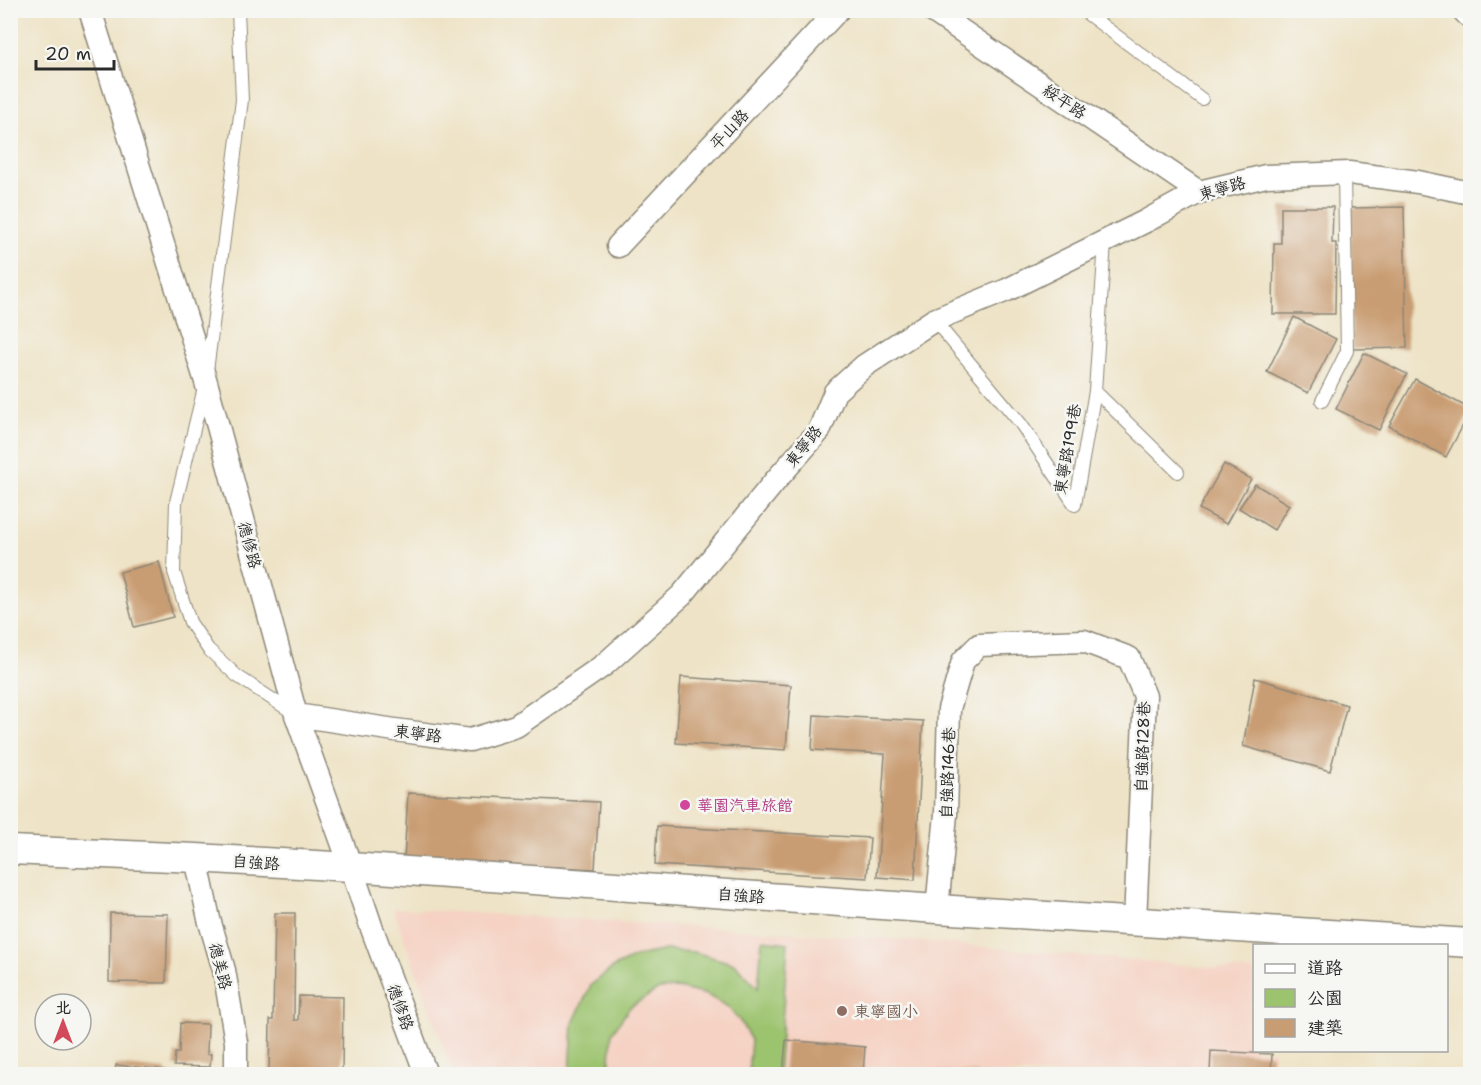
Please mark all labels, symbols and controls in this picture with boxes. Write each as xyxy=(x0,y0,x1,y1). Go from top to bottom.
scale bar xyxy=(36,33,114,71)
text: 20 m xyxy=(45,42,91,66)
street label: 綏平路 xyxy=(1039,79,1090,124)
street label: 平山路 xyxy=(705,105,753,154)
street label: 東寧路 xyxy=(1196,172,1248,205)
street label: 東寧路199巷 xyxy=(1049,402,1086,496)
street label: 東寧路 xyxy=(780,421,826,472)
street label: 德修路 xyxy=(233,519,266,571)
street label: 自強路128巷 xyxy=(1130,701,1155,793)
street label: 東寧路 xyxy=(393,720,443,747)
street label: 自強路146巷 xyxy=(935,727,960,819)
place label: 華園汽車旅館 xyxy=(697,795,793,816)
marker: 華園汽車旅館 xyxy=(678,798,692,812)
street label: 自強路 xyxy=(231,850,281,875)
street label: 自強路 xyxy=(716,883,766,908)
street label: 德美路 xyxy=(205,940,237,992)
legend xyxy=(1253,944,1448,1052)
text: 道路 xyxy=(1307,956,1343,980)
street label: 德修路 xyxy=(382,981,419,1033)
text: 公園 xyxy=(1307,986,1343,1010)
north arrow xyxy=(33,992,93,1052)
text: 北 xyxy=(55,997,71,1018)
place label: 東寧國小 xyxy=(854,1001,918,1022)
marker: 東寧國小 xyxy=(835,1004,849,1018)
text: 建築 xyxy=(1307,1016,1343,1040)

